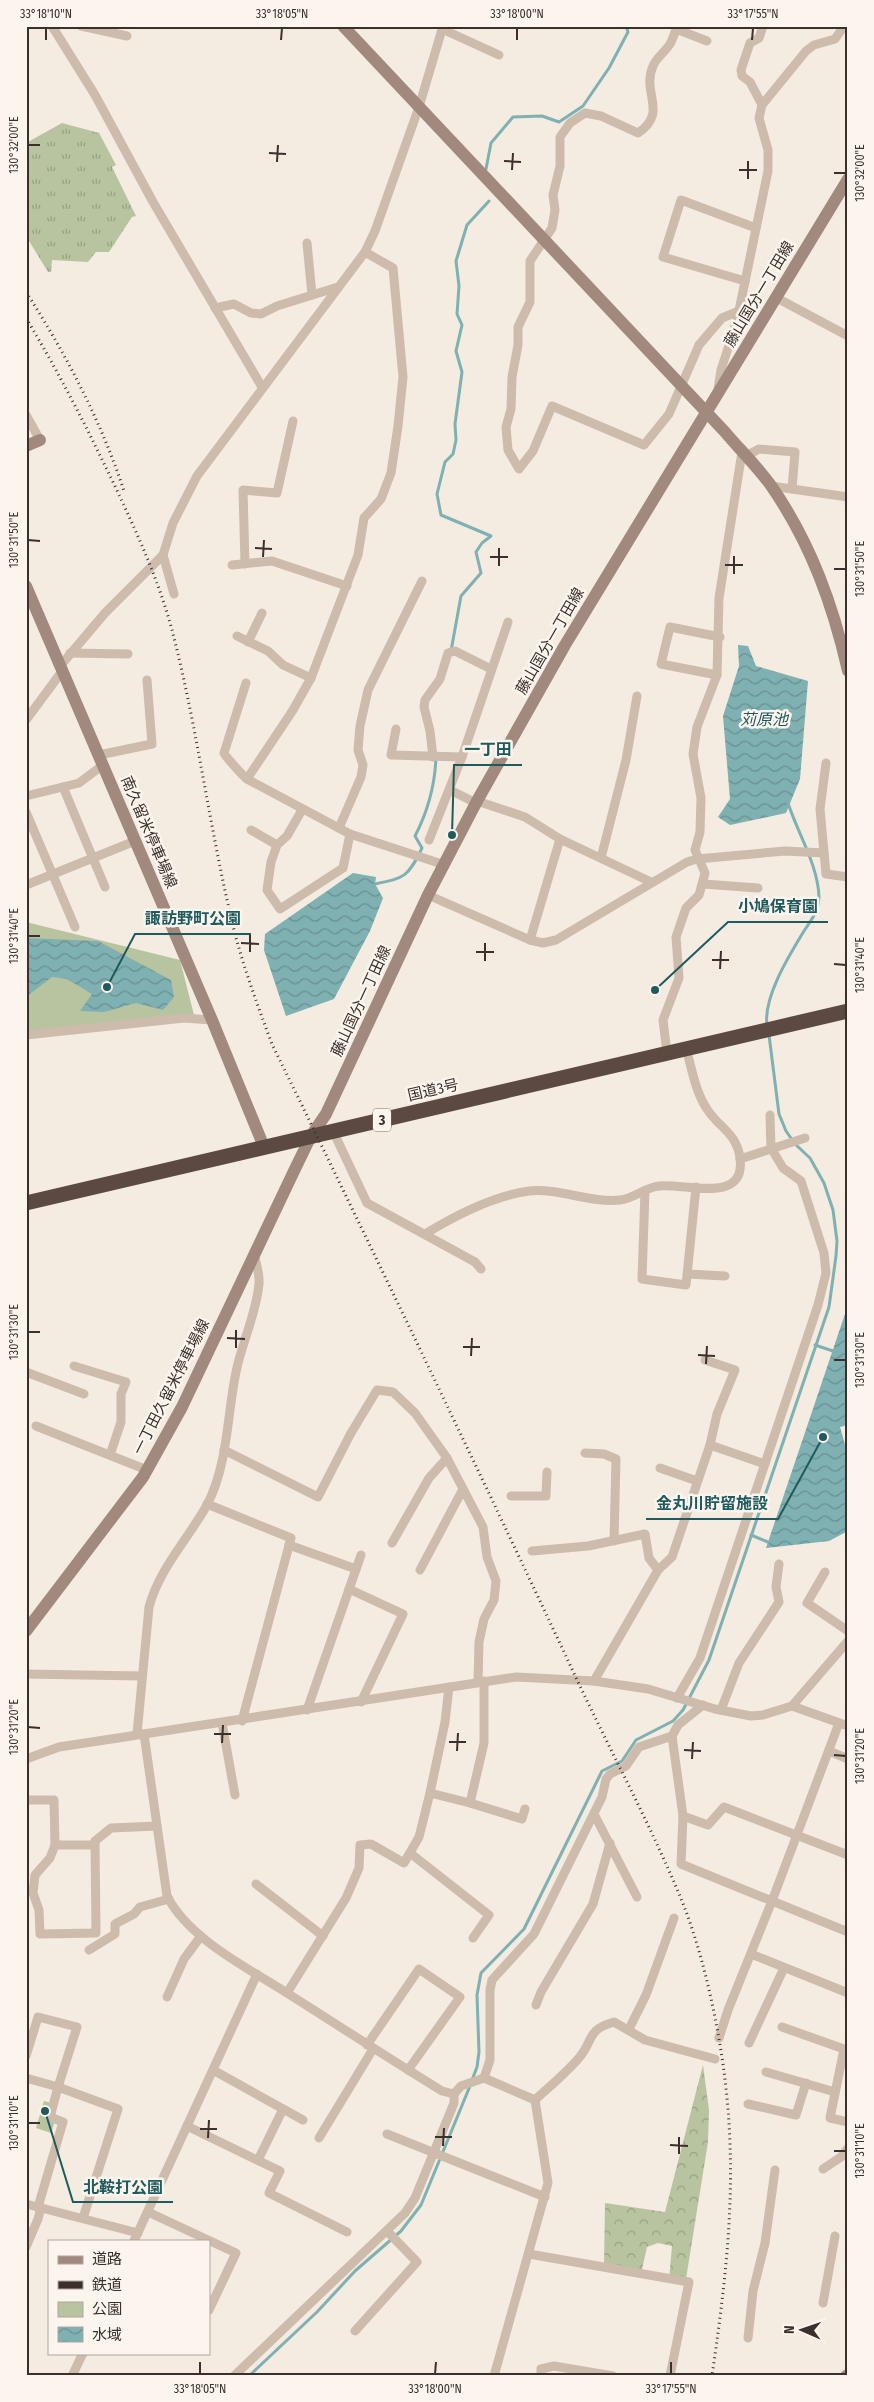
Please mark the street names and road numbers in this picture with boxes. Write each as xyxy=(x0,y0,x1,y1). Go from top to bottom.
street label: 藤山国分一丁田線 xyxy=(720,238,798,350)
street label: 藤山国分一丁田線 xyxy=(512,585,588,697)
street label: 南久留米停車場線 xyxy=(117,773,181,891)
street label: 藤山国分一丁田線 xyxy=(327,943,395,1059)
street label: 国道3号 xyxy=(406,1075,460,1105)
road number: 3 xyxy=(373,1108,391,1132)
street label: 一丁田久留米停車場線 xyxy=(129,1316,213,1458)

